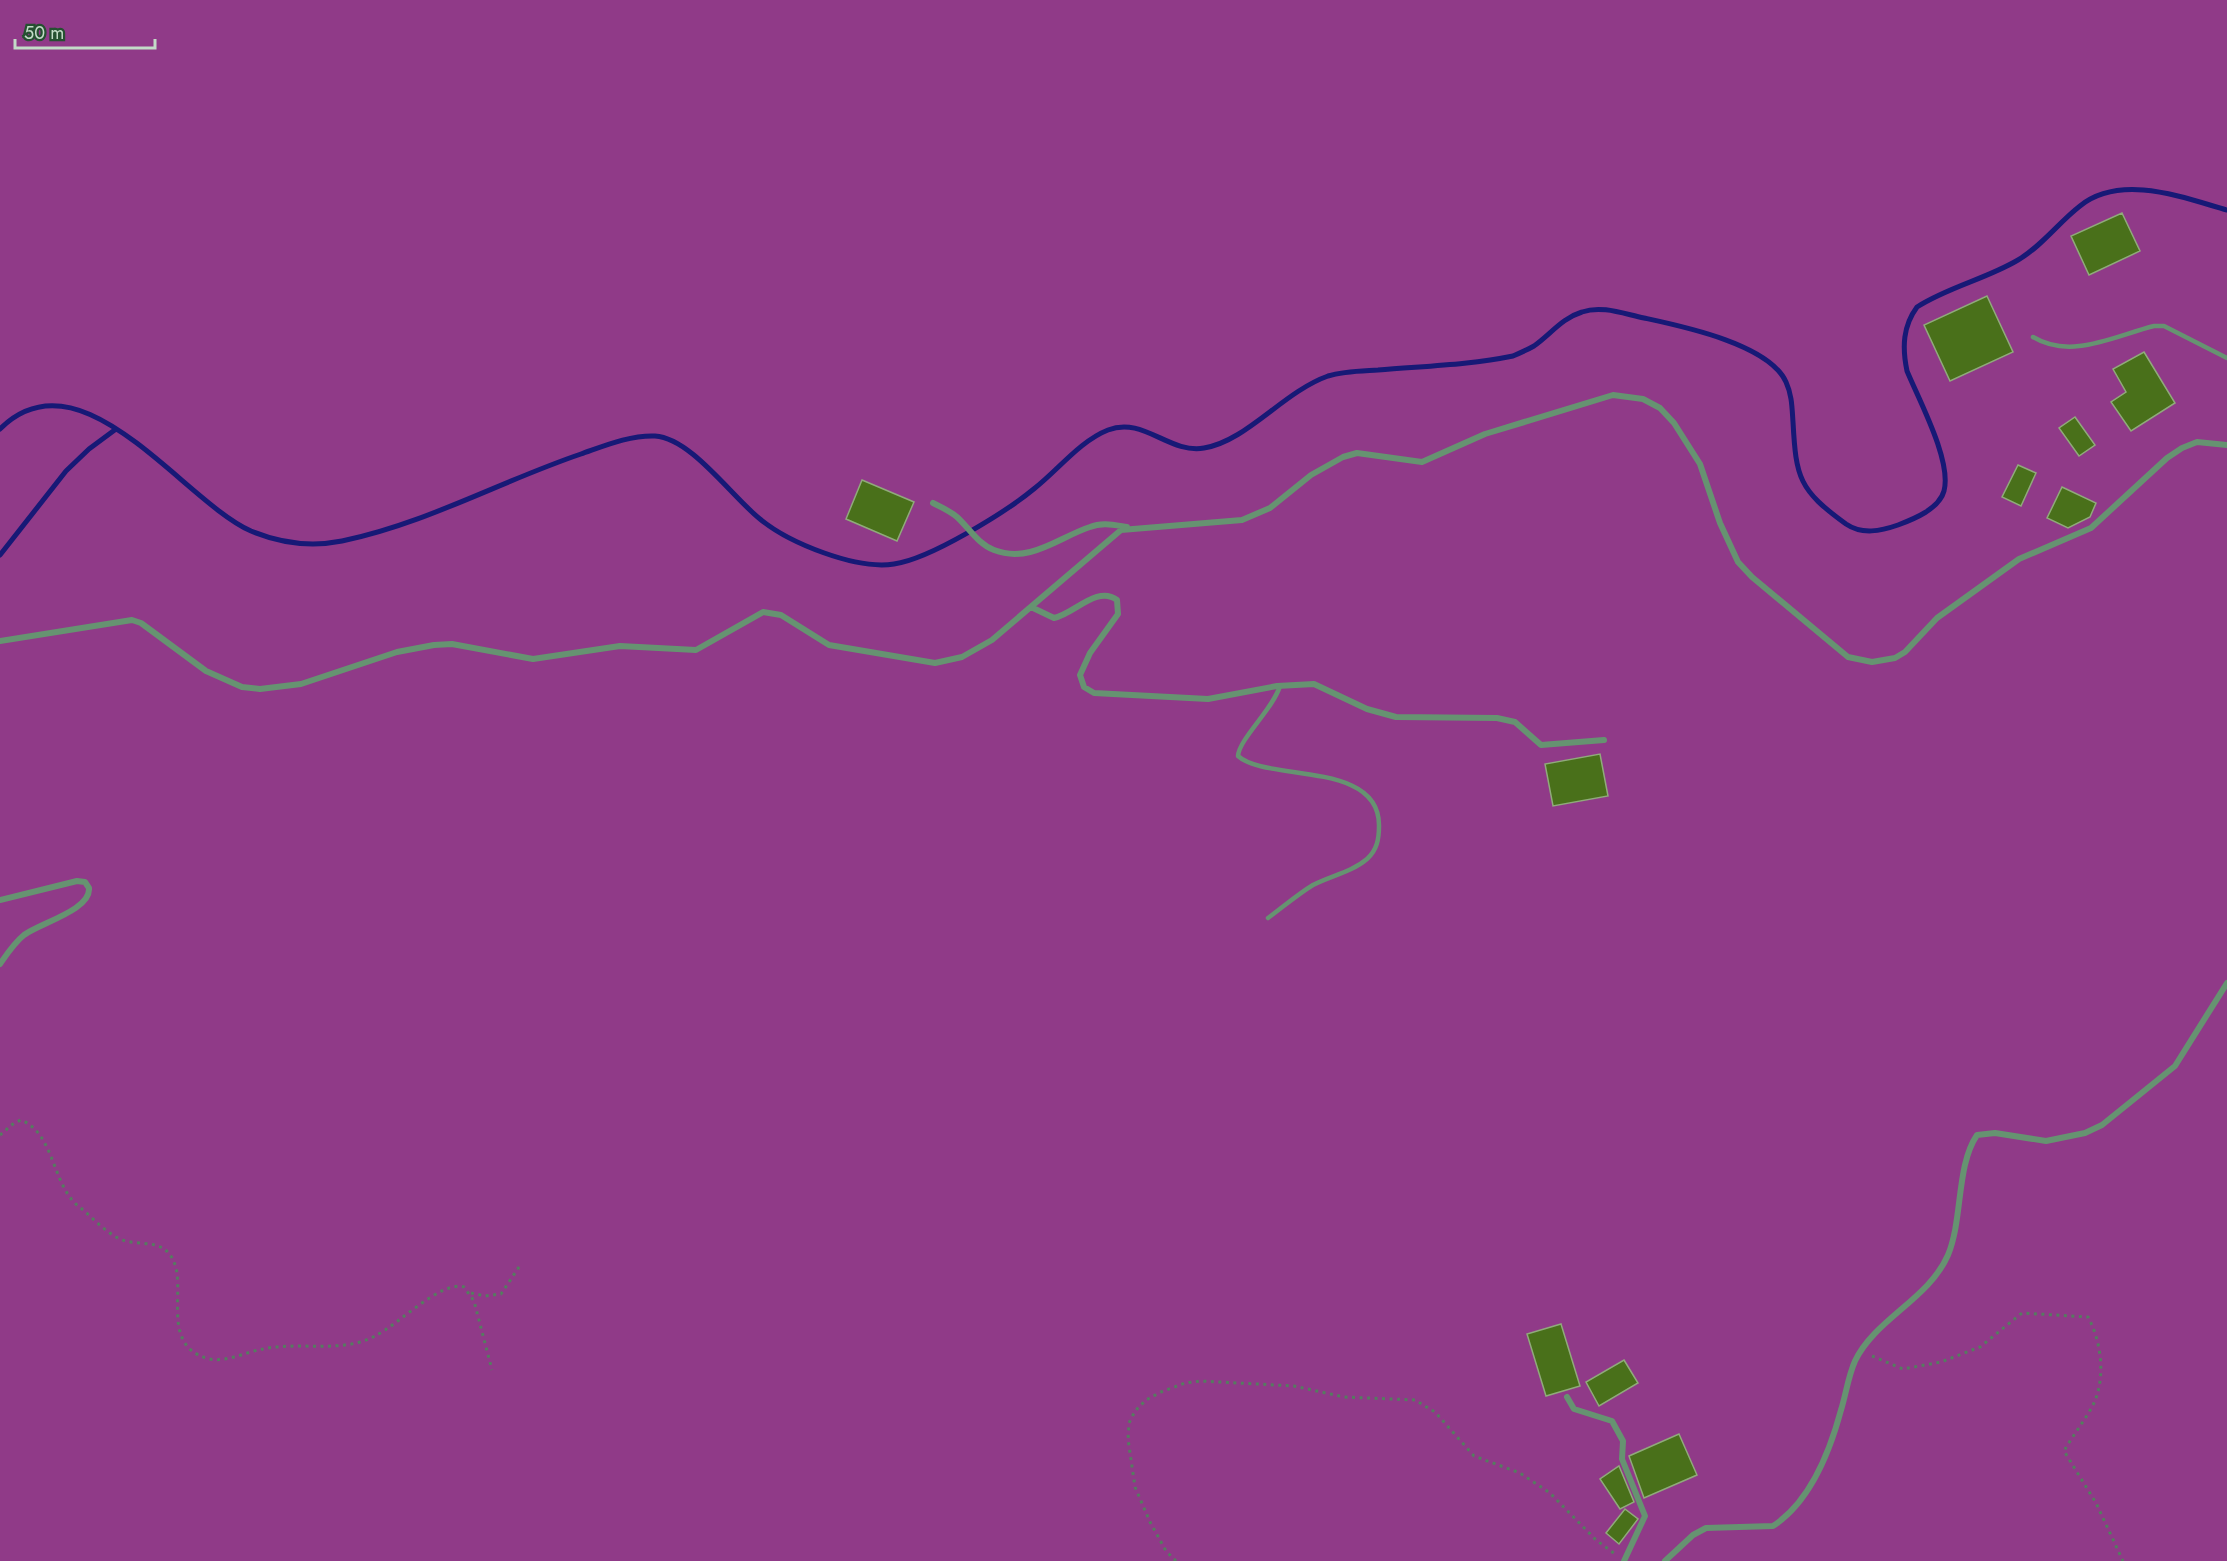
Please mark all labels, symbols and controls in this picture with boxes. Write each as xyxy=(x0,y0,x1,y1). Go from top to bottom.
scale bar xyxy=(15,12,154,50)
text: 50 m xyxy=(24,20,64,46)

